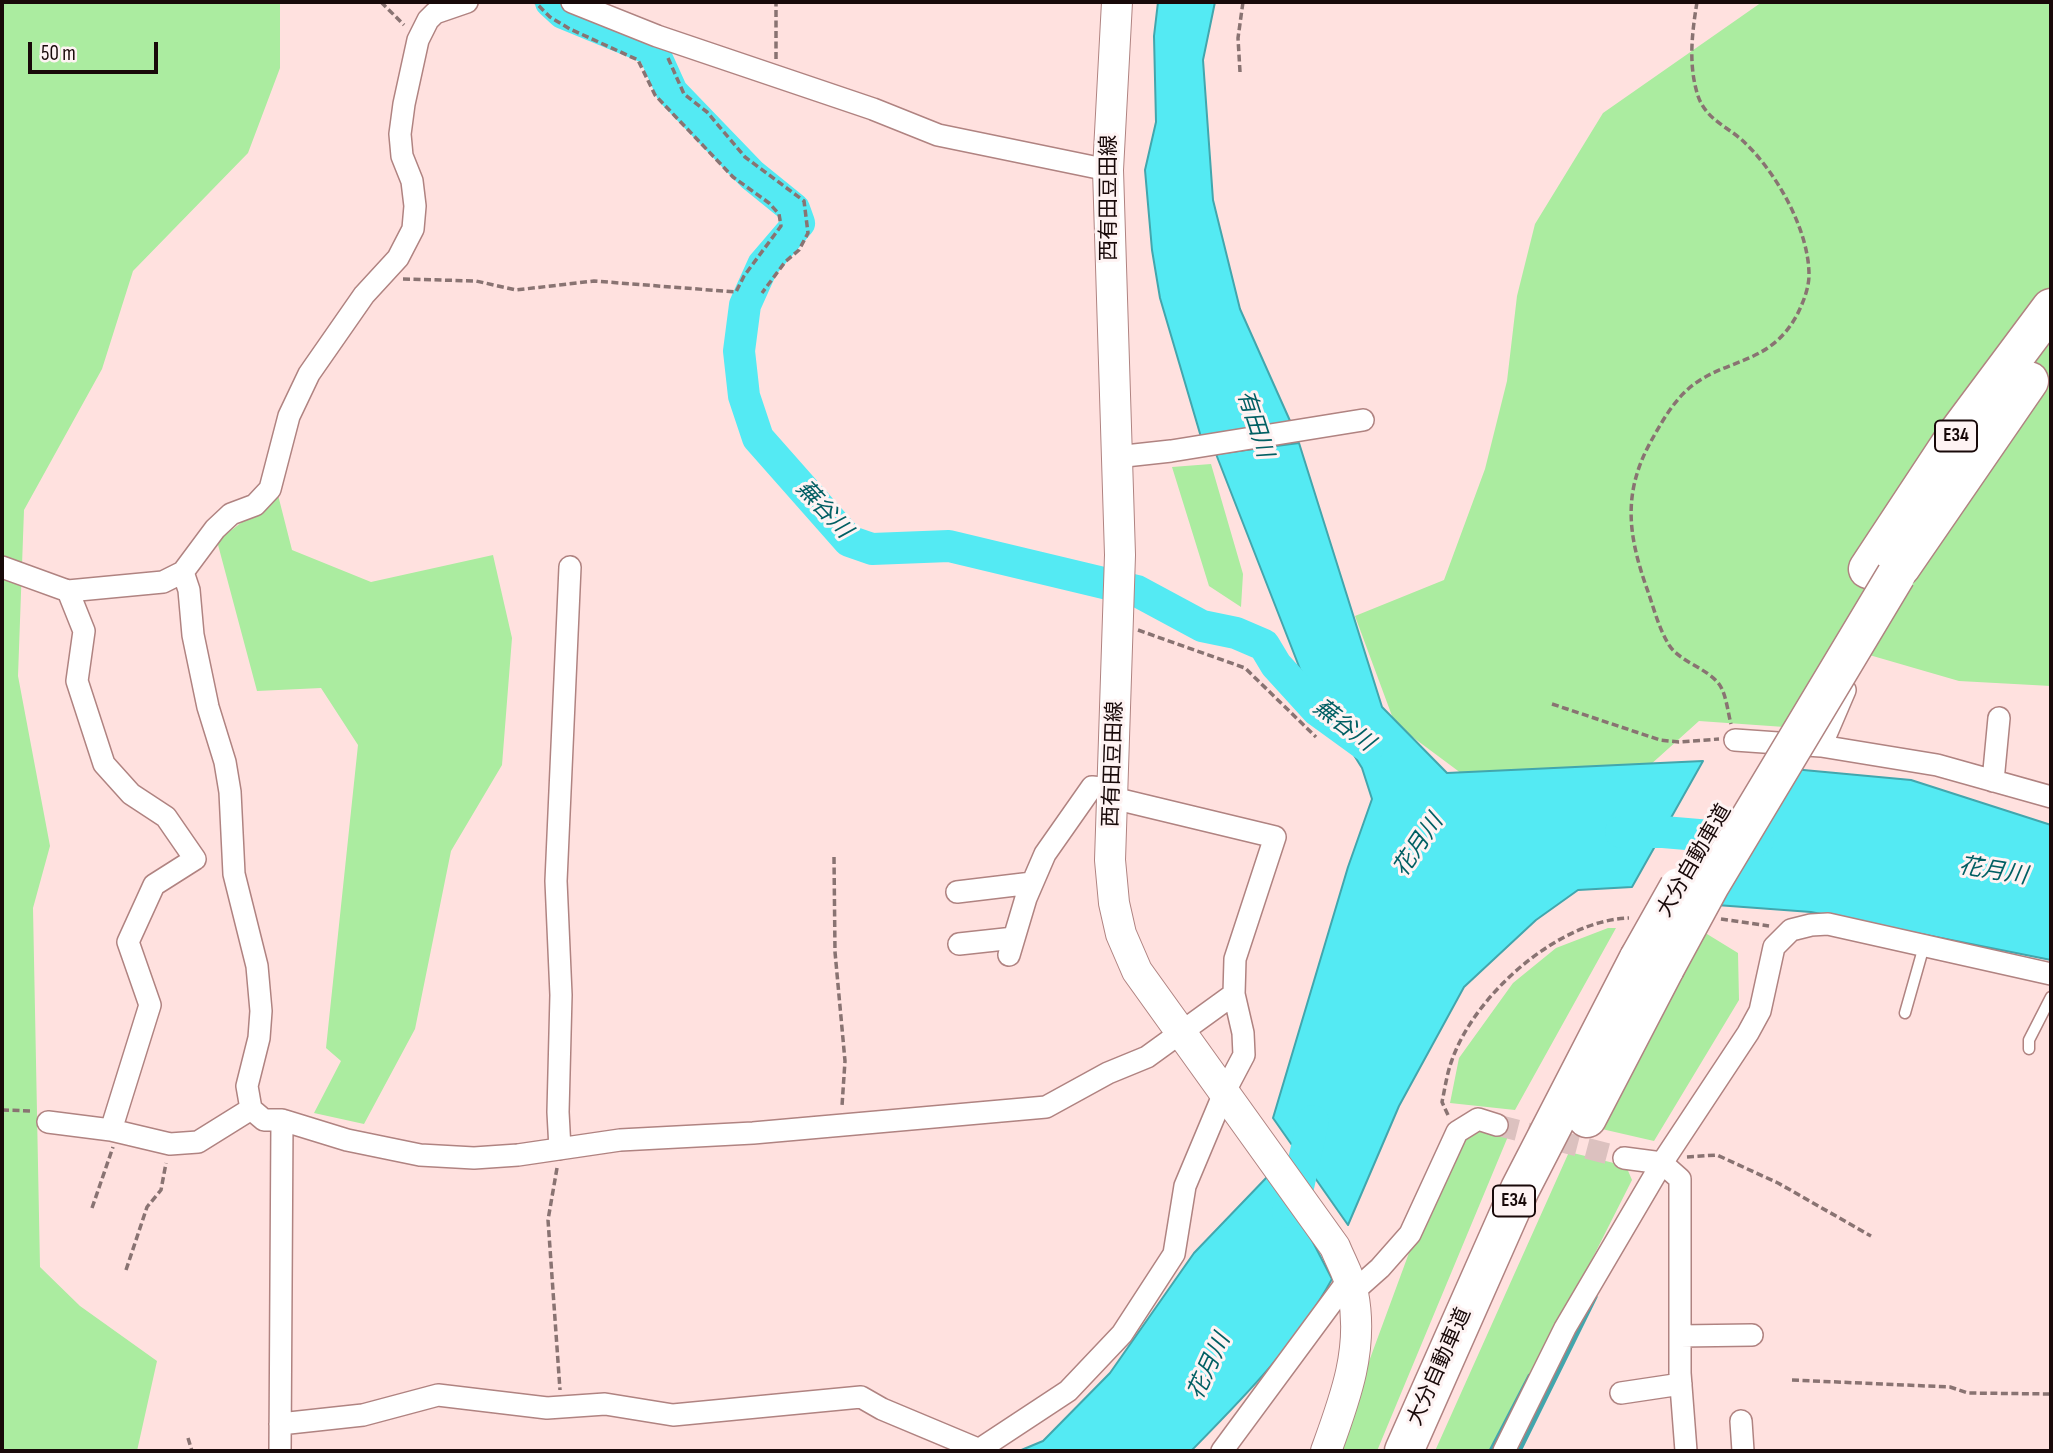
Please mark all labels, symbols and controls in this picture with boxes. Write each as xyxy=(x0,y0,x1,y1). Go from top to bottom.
scale bar xyxy=(32,28,161,72)
text: 50 m xyxy=(41,41,76,66)
street label: 西有田豆田線 xyxy=(1097,135,1123,261)
water label: 有田川 xyxy=(1230,387,1278,461)
road number: E34 xyxy=(1935,420,1977,452)
water label: 蕪谷川 xyxy=(789,475,857,545)
water label: 蕪谷川 xyxy=(1307,694,1379,758)
street label: 西有田豆田線 xyxy=(1099,701,1129,827)
street label: 大分自動車道 xyxy=(1653,800,1737,922)
water label: 花月川 xyxy=(1388,810,1450,882)
water label: 花月川 xyxy=(1957,853,2029,891)
road number: E34 xyxy=(1493,1186,1535,1217)
street label: 大分自動車道 xyxy=(1403,1304,1477,1430)
water label: 花月川 xyxy=(1183,1330,1237,1404)

